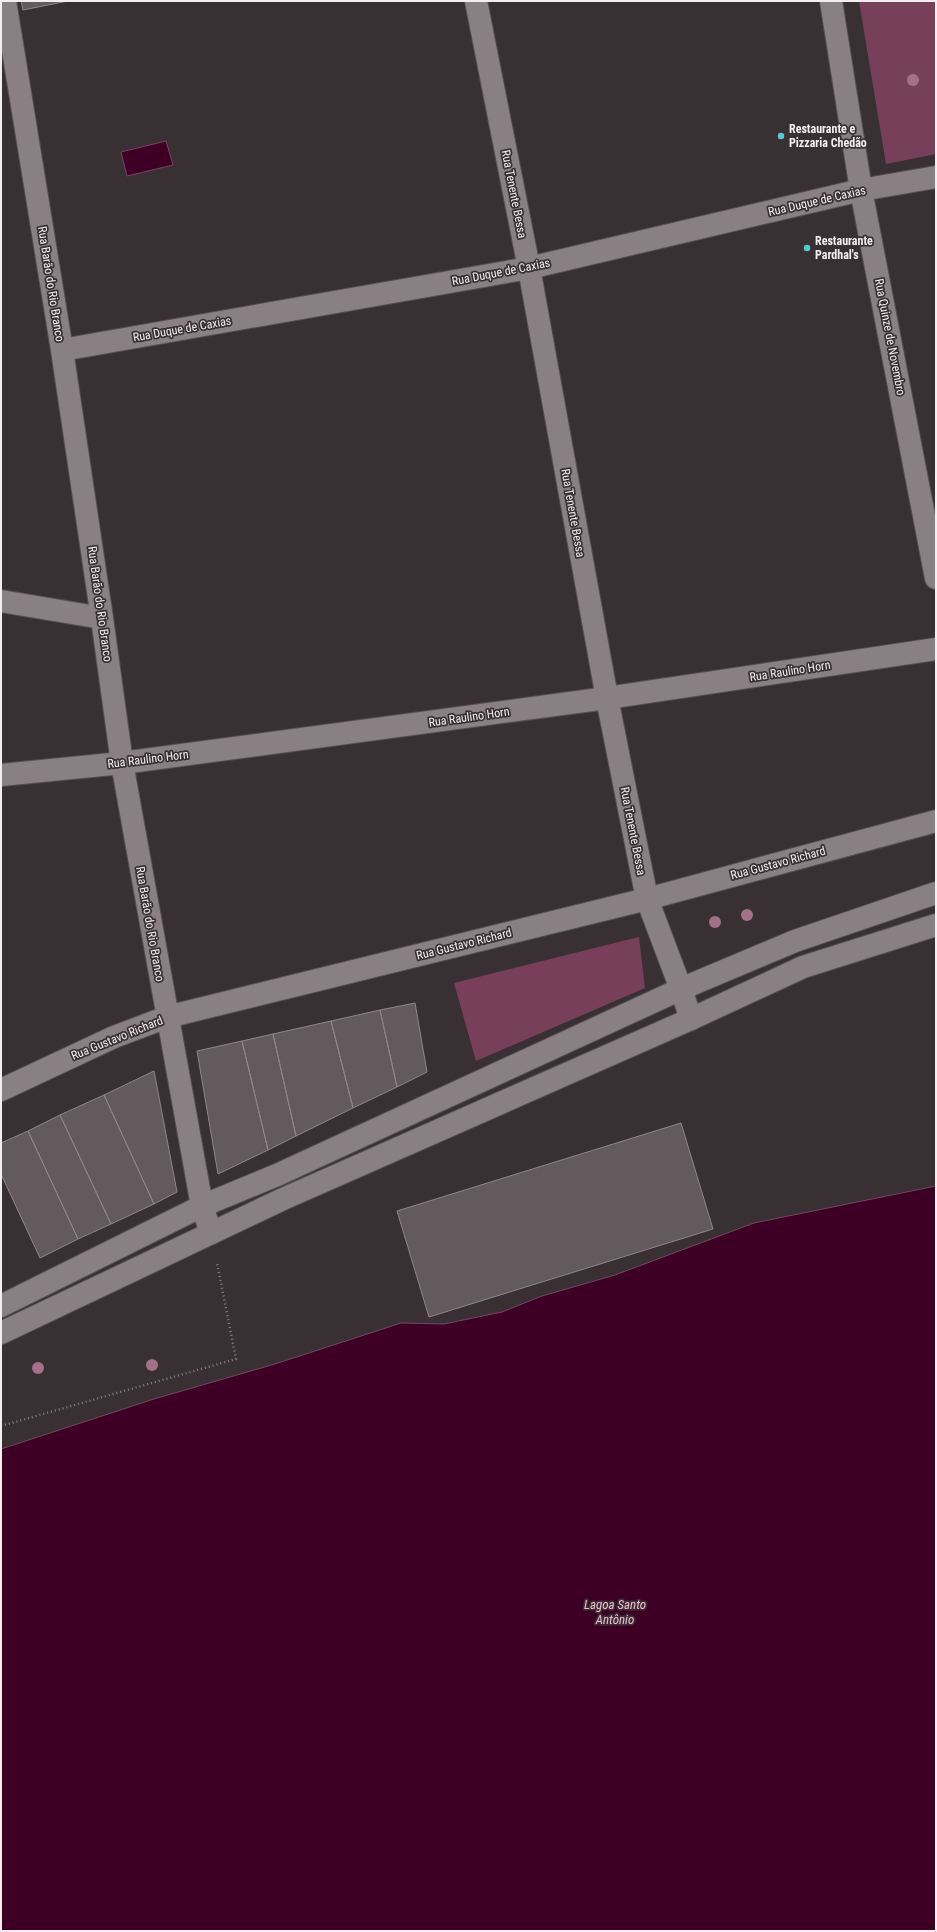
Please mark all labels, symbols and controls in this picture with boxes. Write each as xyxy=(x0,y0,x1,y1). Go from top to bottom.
place label: Restaurante e Pizzaria Chedão xyxy=(789,122,867,150)
marker: Restaurante e Pizzaria Chedão xyxy=(776,131,786,141)
street label: Rua Tenente Bessa xyxy=(499,149,529,240)
street label: Rua Duque de Caxias xyxy=(767,183,867,219)
street label: Rua Barão do Rio Branco xyxy=(35,225,67,343)
place label: Restaurante Pardhal's xyxy=(815,234,873,262)
marker: Restaurante Pardhal's xyxy=(802,243,812,253)
street label: Rua Duque de Caxias xyxy=(451,256,551,288)
street label: Rua Quinze de Novembro xyxy=(872,277,908,397)
street label: Rua Duque de Caxias xyxy=(132,313,232,345)
street label: Rua Tenente Bessa xyxy=(558,468,588,559)
street label: Rua Barão do Rio Branco xyxy=(85,545,115,663)
street label: Rua Raulino Horn xyxy=(749,658,832,684)
street label: Rua Raulino Horn xyxy=(428,704,511,730)
street label: Rua Raulino Horn xyxy=(107,747,190,771)
street label: Rua Tenente Bessa xyxy=(618,786,648,877)
street label: Rua Gustavo Richard xyxy=(729,844,827,882)
street label: Rua Barão do Rio Branco xyxy=(133,865,167,983)
street label: Rua Gustavo Richard xyxy=(415,925,513,963)
street label: Rua Gustavo Richard xyxy=(69,1013,165,1063)
water label: Lagoa Santo Antônio xyxy=(584,1597,646,1627)

